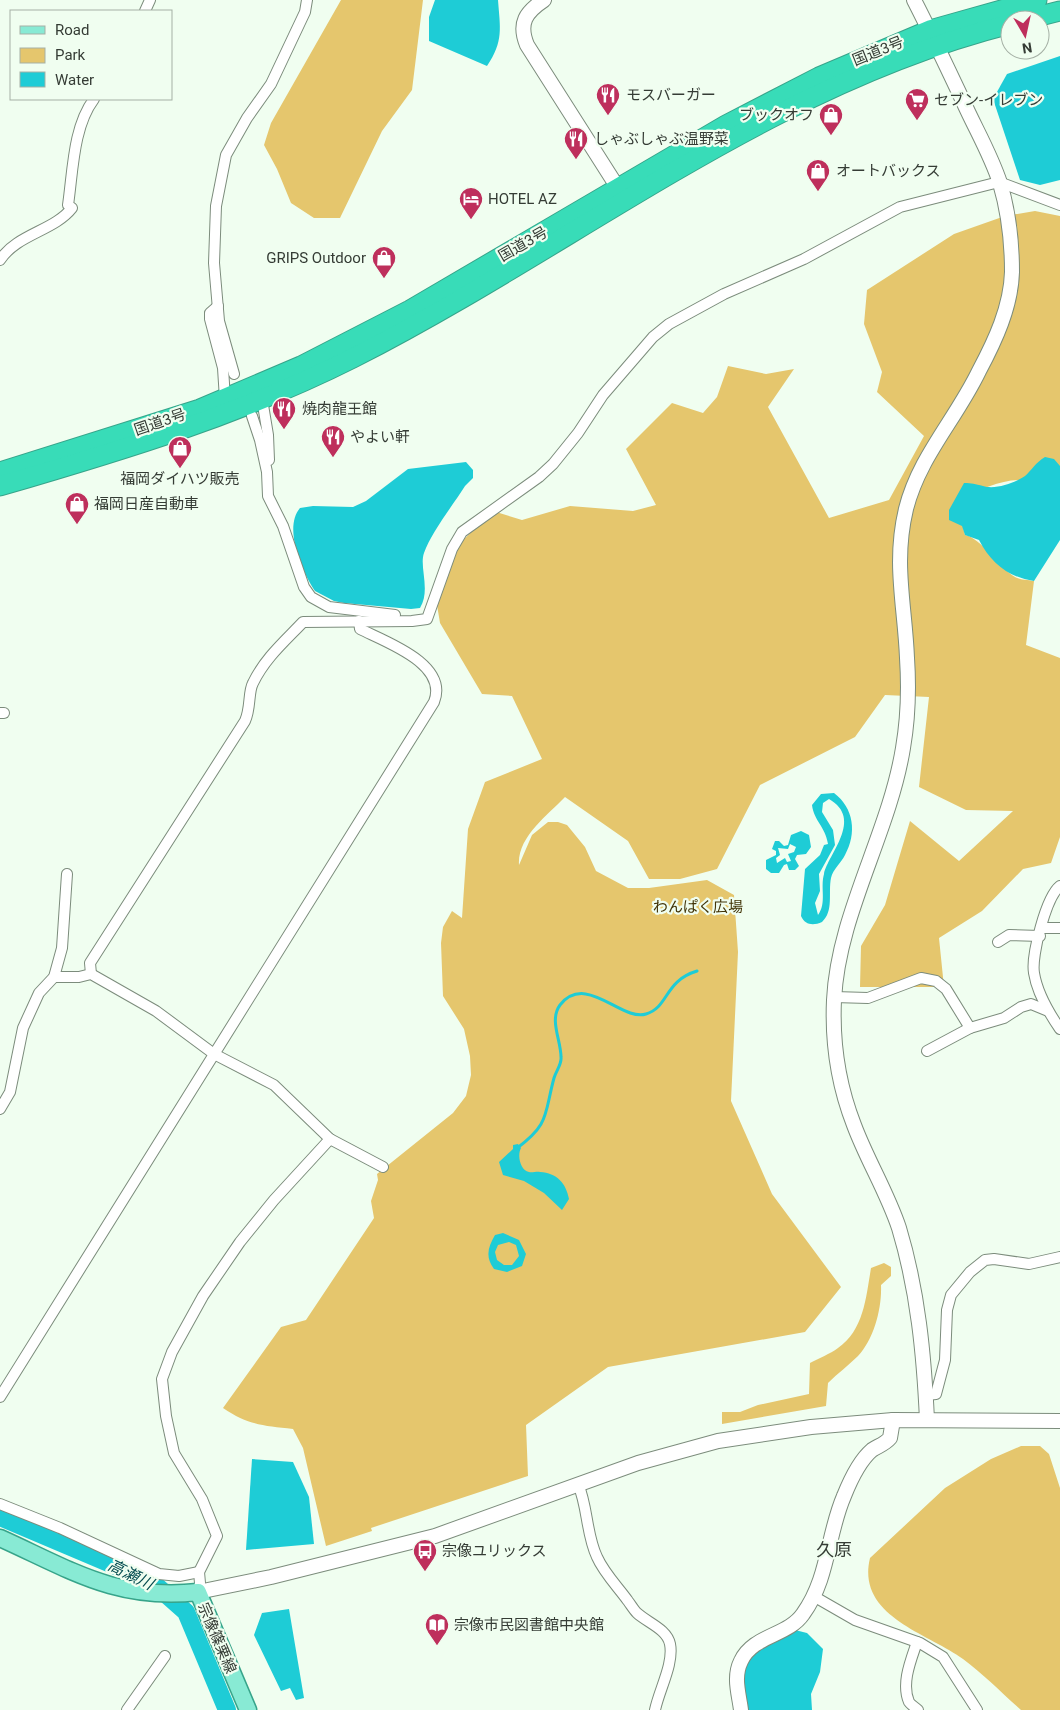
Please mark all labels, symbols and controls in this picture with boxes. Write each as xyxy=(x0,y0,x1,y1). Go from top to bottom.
legend xyxy=(10,10,172,100)
north arrow xyxy=(1000,10,1050,60)
text: Road xyxy=(55,21,89,39)
street label: 国道3号 xyxy=(850,33,906,69)
text: N xyxy=(1021,39,1033,57)
text: Park xyxy=(55,46,86,64)
text: Water xyxy=(55,71,94,89)
restaurant icon: モスバーガー xyxy=(595,82,621,116)
place label: モスバーガー xyxy=(626,86,716,104)
supermarket icon: セブン-イレブン xyxy=(904,87,930,121)
place label: セブン-イレブン xyxy=(934,91,1043,109)
shop icon: ブックオフ xyxy=(818,102,844,136)
place label: ブックオフ xyxy=(739,106,814,124)
restaurant icon: しゃぶしゃぶ温野菜 xyxy=(563,126,589,160)
place label: しゃぶしゃぶ温野菜 xyxy=(594,130,729,148)
shop icon: オートバックス xyxy=(805,158,831,192)
place label: オートバックス xyxy=(836,162,941,180)
hotel icon: HOTEL AZ xyxy=(458,186,484,220)
place label: HOTEL AZ xyxy=(488,190,557,208)
street label: 国道3号 xyxy=(495,223,551,265)
shop icon: GRIPS Outdoor xyxy=(371,245,397,279)
place label: GRIPS Outdoor xyxy=(266,249,366,267)
restaurant icon: 焼肉龍王館 xyxy=(271,396,297,430)
place label: 焼肉龍王館 xyxy=(302,400,377,418)
street label: 国道3号 xyxy=(132,405,188,439)
restaurant icon: やよい軒 xyxy=(320,424,346,458)
place label: やよい軒 xyxy=(350,428,410,446)
shop icon: 福岡ダイハツ販売 xyxy=(167,435,193,469)
place label: 福岡ダイハツ販売 xyxy=(120,470,240,488)
shop icon: 福岡日産自動車 xyxy=(64,491,90,525)
place label: 福岡日産自動車 xyxy=(94,495,199,513)
park label: わんぱく広場 xyxy=(653,898,743,916)
bus stop icon: 宗像ユリックス xyxy=(412,1538,438,1572)
district label: 久原 xyxy=(816,1539,852,1560)
place label: 宗像ユリックス xyxy=(442,1542,547,1560)
water label: 高瀬川 xyxy=(105,1555,158,1594)
street label: 宗像篠栗線 xyxy=(194,1600,240,1676)
library icon: 宗像市民図書館中央館 xyxy=(424,1612,450,1646)
place label: 宗像市民図書館中央館 xyxy=(454,1616,604,1634)

